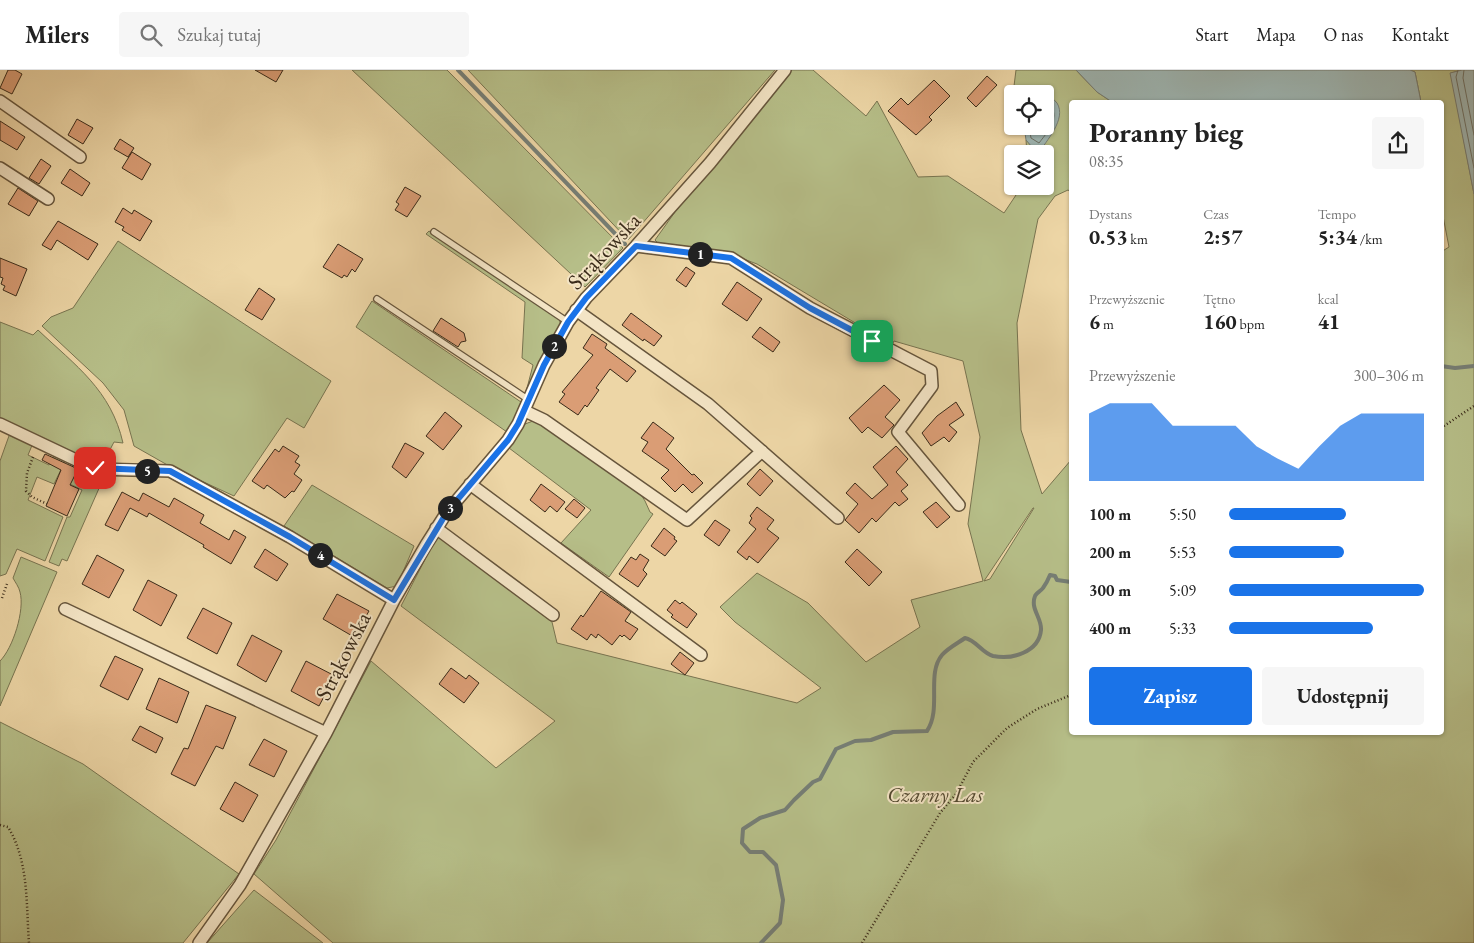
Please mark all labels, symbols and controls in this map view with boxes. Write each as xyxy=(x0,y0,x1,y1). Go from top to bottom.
search box xyxy=(119,12,469,57)
text: Milers xyxy=(25,19,89,50)
icon: search xyxy=(137,21,165,49)
text: Szukaj tutaj xyxy=(177,22,261,47)
text: Start xyxy=(1195,23,1228,46)
text: Mapa xyxy=(1256,23,1296,46)
text: O nas xyxy=(1324,23,1363,46)
text: Kontakt xyxy=(1391,23,1449,46)
map controls xyxy=(1004,85,1054,195)
button: locate xyxy=(1004,85,1054,135)
text: Poranny bieg xyxy=(1089,114,1243,150)
button: share xyxy=(1372,117,1424,169)
button: layers xyxy=(1004,145,1054,195)
text: 08:35 xyxy=(1089,151,1124,172)
text: Dystans xyxy=(1089,205,1132,223)
text: Czas xyxy=(1203,205,1229,223)
text: Tempo xyxy=(1318,205,1356,223)
street label: Strąkowska xyxy=(561,206,647,296)
text: 0.53 xyxy=(1089,223,1128,250)
text: 2:57 xyxy=(1203,223,1243,250)
text: 5:34 xyxy=(1318,223,1357,250)
text: km xyxy=(1128,230,1148,248)
text: /km xyxy=(1357,230,1383,248)
pin: 1 xyxy=(688,242,712,266)
text: 1 xyxy=(697,245,704,263)
text: Przewyższenie xyxy=(1089,290,1165,308)
text: Tętno xyxy=(1203,290,1235,308)
text: kcal xyxy=(1318,290,1339,308)
text: 6 xyxy=(1089,308,1100,335)
text: 160 xyxy=(1203,308,1237,335)
text: 41 xyxy=(1318,308,1340,335)
text: m xyxy=(1100,315,1114,333)
text: bpm xyxy=(1237,315,1265,333)
pin xyxy=(851,320,893,362)
icon: arrive xyxy=(858,327,886,355)
pin: 2 xyxy=(542,334,566,358)
text: 2 xyxy=(551,337,558,355)
text: Przewyższenie xyxy=(1089,365,1176,386)
text: 300–306 m xyxy=(1353,365,1424,386)
pin xyxy=(74,447,116,489)
icon: check xyxy=(81,454,109,482)
pin: 5 xyxy=(134,458,160,484)
text: 5 xyxy=(144,462,151,480)
pin: 3 xyxy=(438,496,462,520)
text: 3 xyxy=(447,499,454,517)
text: 100 m xyxy=(1089,504,1131,525)
text: 5:50 xyxy=(1169,504,1196,525)
pin: 4 xyxy=(308,542,332,568)
text: 200 m xyxy=(1089,542,1131,563)
text: 5:53 xyxy=(1169,542,1196,563)
text: 4 xyxy=(317,546,324,564)
text: 300 m xyxy=(1089,580,1131,601)
text: 5:09 xyxy=(1169,580,1196,601)
street label: Strąkowska xyxy=(308,607,378,705)
text: 400 m xyxy=(1089,618,1131,639)
text: 5:33 xyxy=(1169,618,1196,639)
button: Zapisz xyxy=(1089,667,1252,725)
button: Udostępnij xyxy=(1262,667,1424,725)
park label: Czarny Las xyxy=(887,780,984,809)

